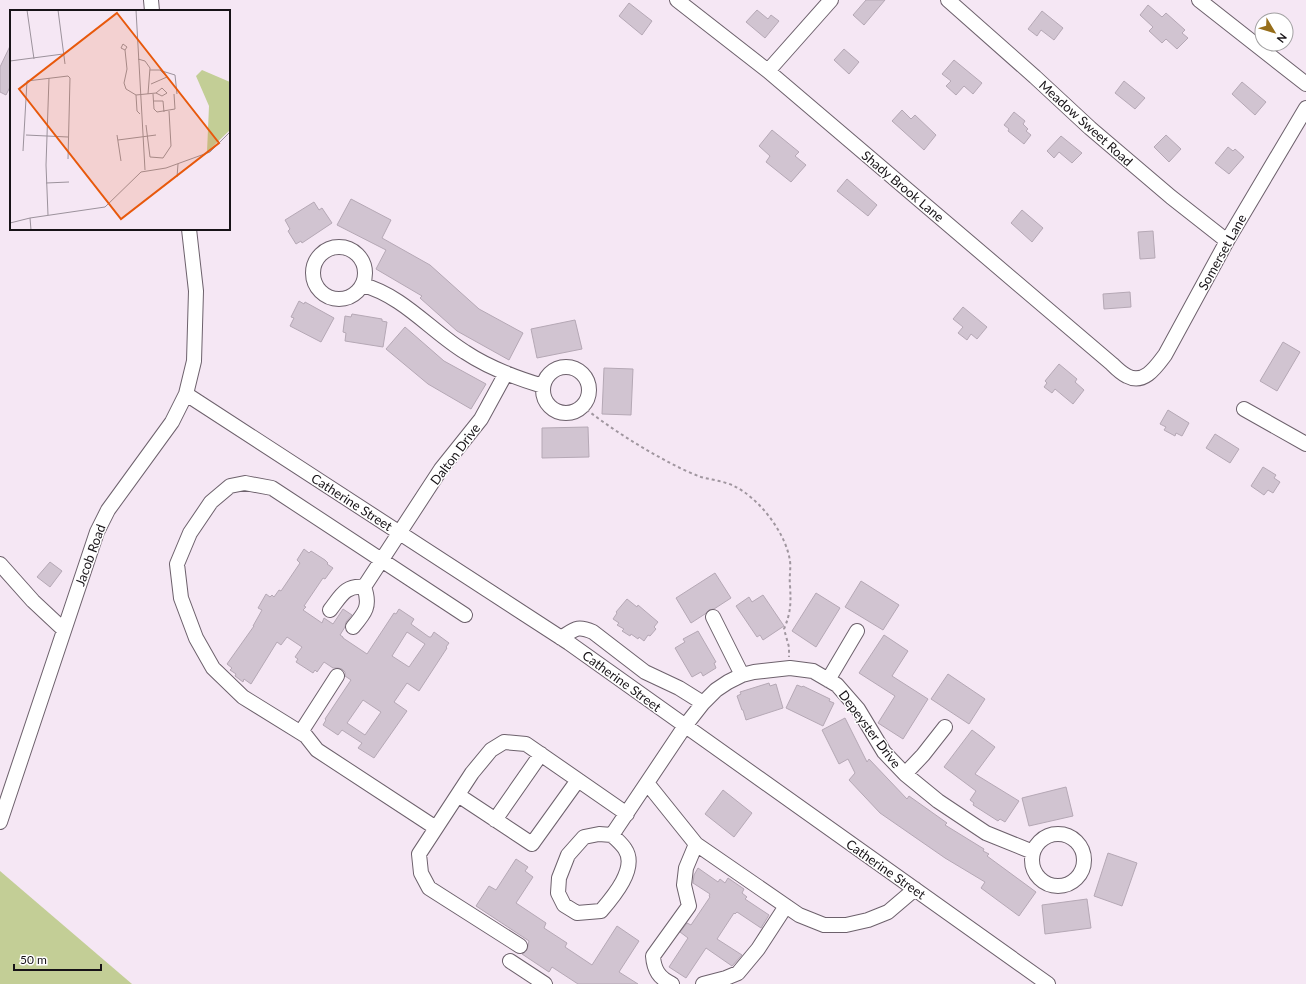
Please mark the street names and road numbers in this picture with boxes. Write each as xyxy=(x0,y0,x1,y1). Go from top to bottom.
street label: Meadow Sweet Road xyxy=(1036,77,1136,169)
street label: Shady Brook Lane xyxy=(859,147,947,225)
street label: Somerset Lane xyxy=(1195,211,1250,293)
street label: Dalton Drive xyxy=(427,420,483,488)
street label: Catherine Street xyxy=(308,470,396,534)
street label: Jacob Road xyxy=(71,522,109,588)
street label: Catherine Street xyxy=(580,647,665,715)
street label: Depeyster Drive xyxy=(836,687,904,771)
street label: Catherine Street xyxy=(843,836,929,903)

